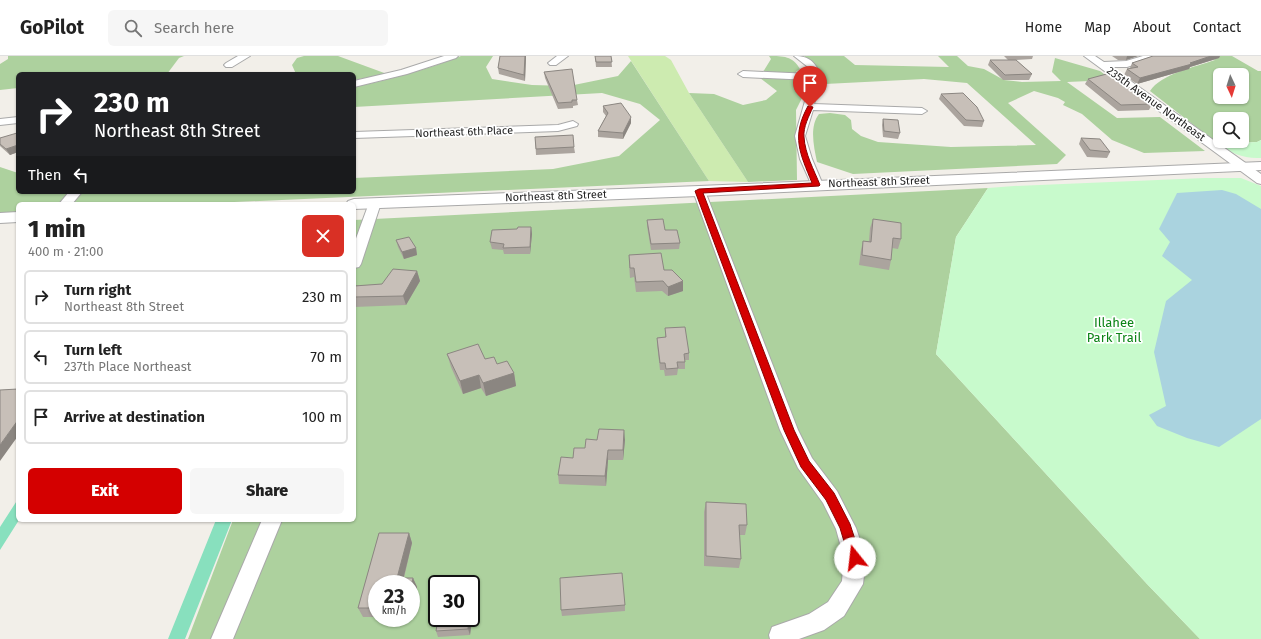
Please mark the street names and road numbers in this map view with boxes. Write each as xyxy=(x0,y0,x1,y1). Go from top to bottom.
street label: 235th Avenue Northeast xyxy=(1104,64,1208,144)
street label: Northeast 6th Place xyxy=(415,124,513,140)
street label: Northeast 8th Street xyxy=(828,174,930,190)
street label: Northeast 8th Street xyxy=(505,188,607,204)

